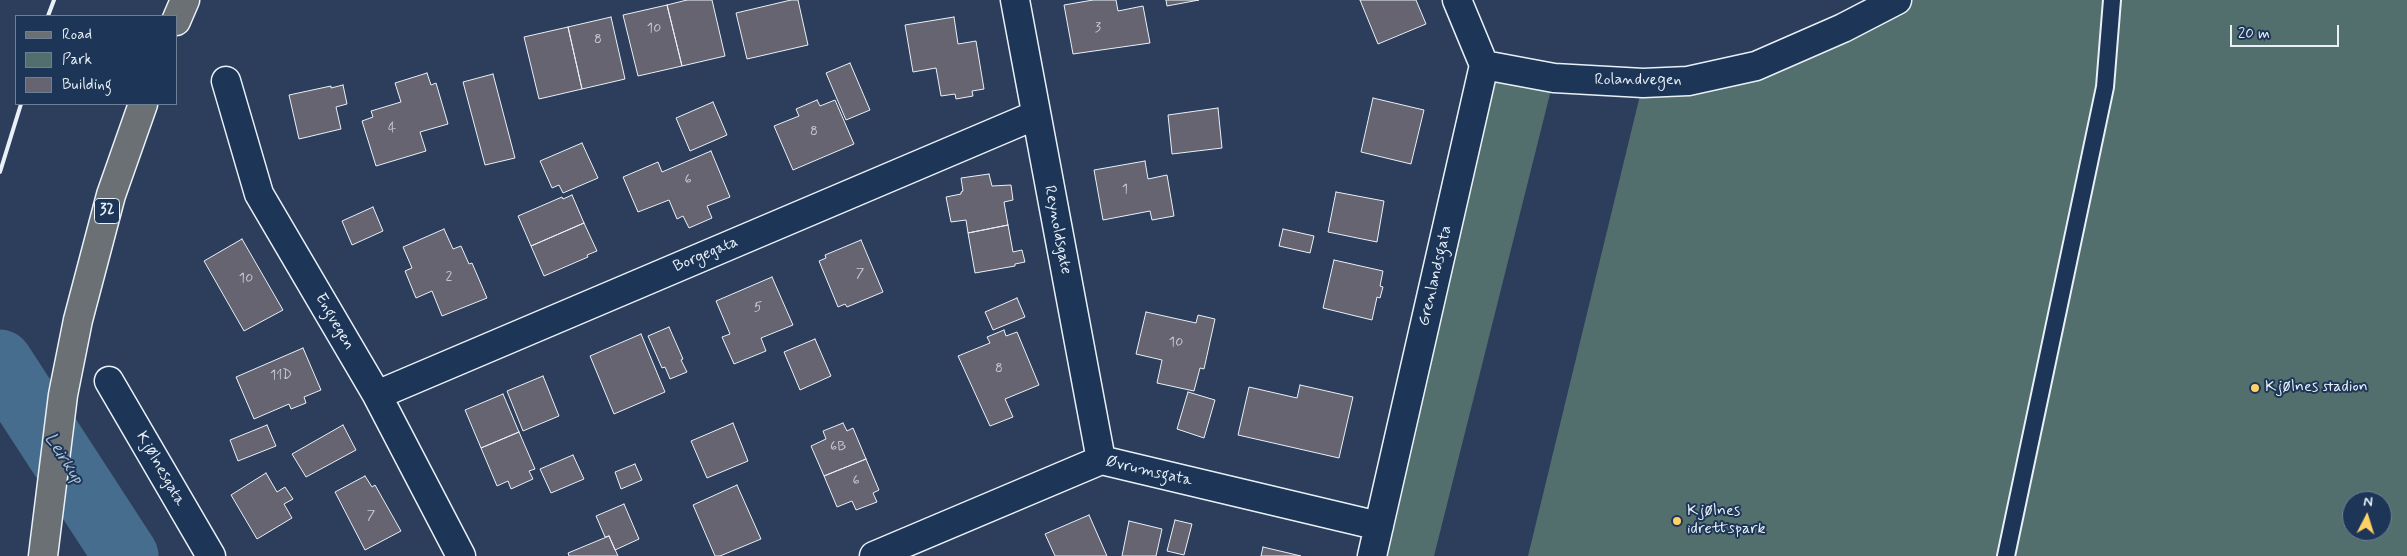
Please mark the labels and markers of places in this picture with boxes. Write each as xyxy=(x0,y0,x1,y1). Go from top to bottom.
place label: Kjølnes stadion xyxy=(2265,378,2368,398)
marker: Kjølnes stadion xyxy=(2249,382,2261,394)
place label: Kjølnes idrettspark xyxy=(1687,502,1766,540)
marker: Kjølnes idrettspark xyxy=(1671,515,1683,527)

